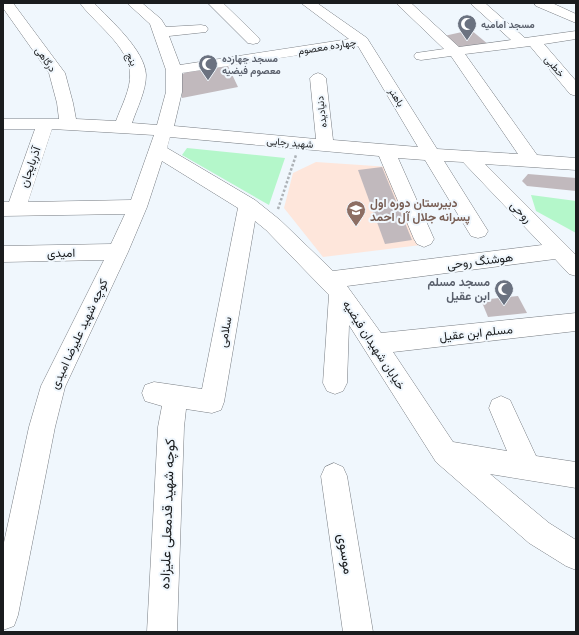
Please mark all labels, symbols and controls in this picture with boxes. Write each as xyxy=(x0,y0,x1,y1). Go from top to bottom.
mosque icon: مسجد امامیه xyxy=(456,13,478,41)
place label: مسجد امامیه xyxy=(481,19,535,31)
street label: چهارده معصوم xyxy=(297,36,358,59)
street label: درگاهی xyxy=(32,45,58,75)
street label: ینج xyxy=(123,51,139,68)
mosque icon: مسجد چهارده معصوم فیضیه xyxy=(197,53,219,81)
place label: مسجد چهارده معصوم فیضیه xyxy=(222,53,281,77)
street label: خطبی xyxy=(542,53,567,80)
street label: باهنر xyxy=(385,85,406,109)
street label: دنیادیده xyxy=(314,95,330,128)
street label: شهید رجایی xyxy=(266,135,314,151)
street label: آذربایجان xyxy=(17,144,45,190)
place label: دبیرستان دوره اول پسرانه جلال آل احمد xyxy=(370,196,470,225)
street label: روحی xyxy=(507,198,535,227)
school or university icon: دبیرستان دوره اول پسرانه جلال آل احمد xyxy=(345,199,367,227)
street label: امیدی xyxy=(47,246,75,261)
street label: هوشنگ روحی xyxy=(446,250,514,273)
place label: مسجد مسلم ابن عقیل xyxy=(427,275,490,303)
street label: کوچه شهید علیرضا امیدی xyxy=(47,277,112,392)
mosque icon: مسجد مسلم ابن عقیل xyxy=(493,278,515,306)
street label: خیابان شهیدان فیضیه xyxy=(339,298,408,393)
street label: سلامی xyxy=(215,315,236,349)
street label: مسلم ابن عقیل xyxy=(439,322,513,345)
street label: کوچه شهید قدمعلی علیزاده xyxy=(156,438,180,590)
street label: موسوی xyxy=(334,533,357,576)

